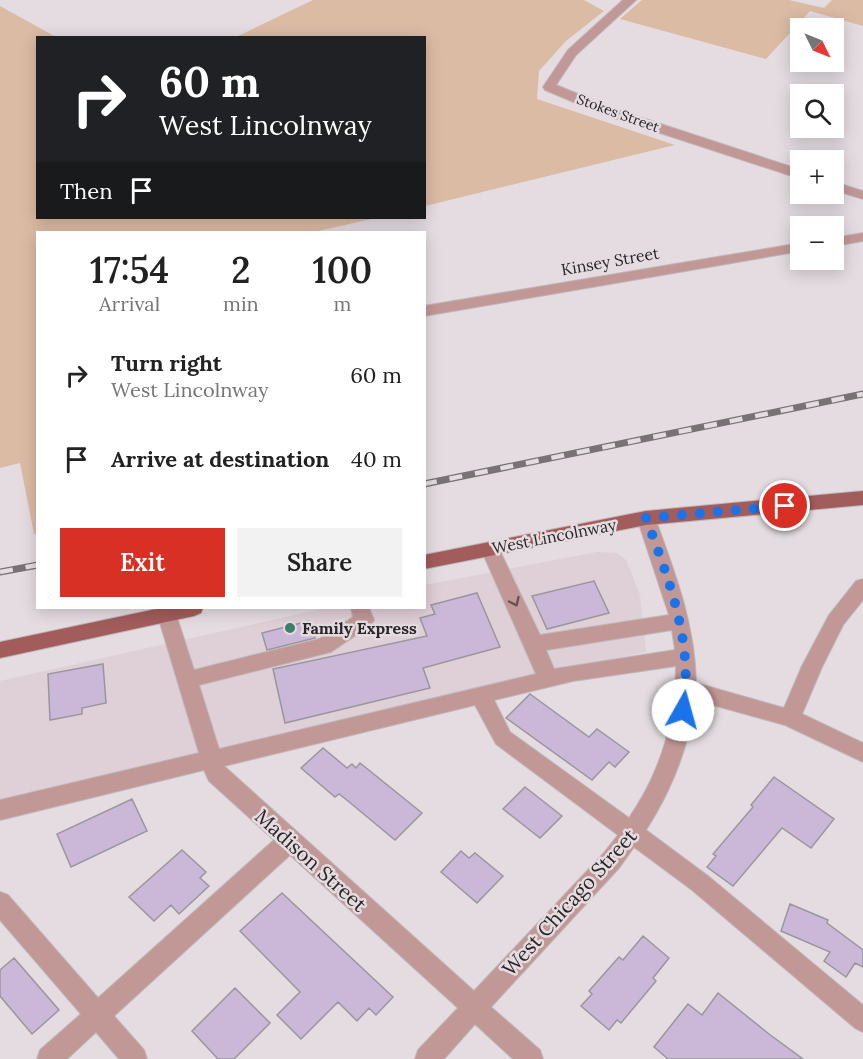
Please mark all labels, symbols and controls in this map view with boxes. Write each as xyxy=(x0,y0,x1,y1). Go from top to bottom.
north arrow xyxy=(790,18,844,72)
map controls xyxy=(790,18,844,270)
text: 60 m xyxy=(159,55,260,109)
icon: right xyxy=(60,60,138,138)
button: search xyxy=(790,84,844,138)
street label: Stokes Street xyxy=(574,90,662,136)
text: West Lincolnway xyxy=(159,108,372,142)
button: + xyxy=(790,150,844,204)
icon: arrive xyxy=(125,174,158,207)
text: Then xyxy=(60,177,113,205)
button: − xyxy=(790,216,844,270)
street label: Kinsey Street xyxy=(559,242,661,279)
text: 17:54 xyxy=(90,247,169,293)
text: 2 xyxy=(231,247,250,293)
text: 100 xyxy=(313,247,372,293)
text: Arrival xyxy=(99,291,160,316)
text: min xyxy=(223,291,259,316)
text: m xyxy=(333,291,351,316)
text: Turn right xyxy=(111,349,222,377)
icon: right xyxy=(60,359,93,392)
text: 60 m xyxy=(350,361,402,389)
text: West Lincolnway xyxy=(111,377,269,402)
icon: arrive xyxy=(60,443,93,476)
text: Arrive at destination xyxy=(111,445,329,473)
text: 40 m xyxy=(351,445,402,473)
pin xyxy=(759,480,810,531)
icon: arrive xyxy=(768,489,801,522)
street label: West Lincolnway xyxy=(490,514,618,558)
button: Exit xyxy=(60,528,225,597)
button: Share xyxy=(237,528,402,597)
one-way arrow xyxy=(507,596,519,607)
place label: Family Express xyxy=(302,618,417,638)
marker: Family Express xyxy=(283,621,297,635)
position arrow xyxy=(651,678,715,742)
street label: Madison Street xyxy=(250,803,372,917)
street label: West Chicago Street xyxy=(496,823,642,981)

